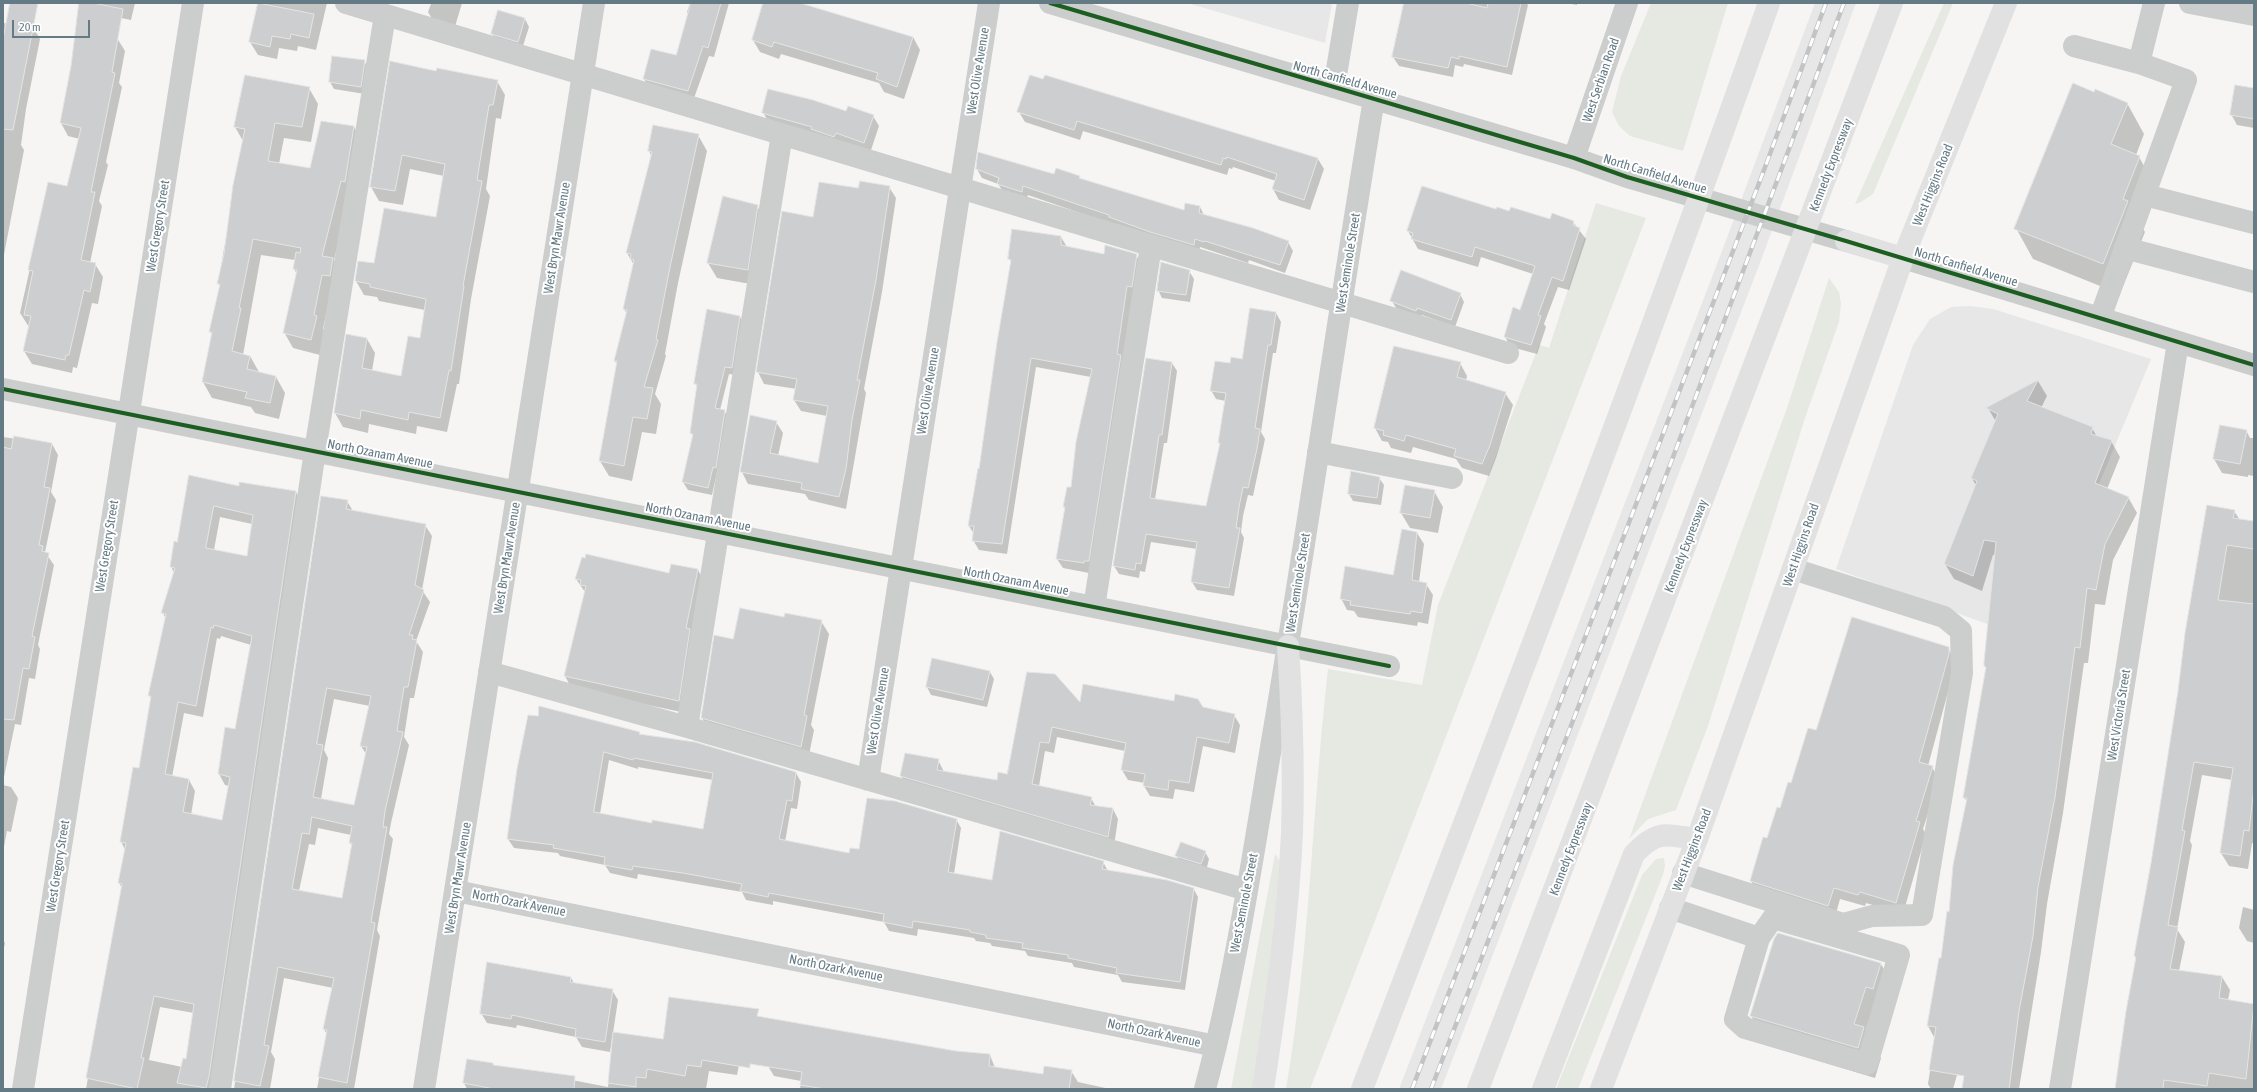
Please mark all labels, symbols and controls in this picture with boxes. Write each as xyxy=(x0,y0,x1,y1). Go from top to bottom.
scale bar xyxy=(14,12,92,38)
text: 20 m xyxy=(19,20,41,34)
street label: West Olive Avenue xyxy=(963,26,993,116)
street label: West Serbian Road xyxy=(1579,36,1623,124)
street label: North Canfield Avenue xyxy=(1291,58,1399,102)
street label: Kennedy Expressway xyxy=(1806,116,1856,214)
street label: West Higgins Road xyxy=(1909,142,1957,228)
street label: North Canfield Avenue xyxy=(1601,151,1709,197)
street label: West Gregory Street xyxy=(143,179,173,273)
street label: West Bryn Mawr Avenue xyxy=(540,181,574,295)
street label: West Seminole Street xyxy=(1332,212,1364,314)
street label: North Canfield Avenue xyxy=(1912,244,2020,290)
street label: West Olive Avenue xyxy=(913,346,943,436)
street label: North Ozanam Avenue xyxy=(326,436,434,472)
street label: Kennedy Expressway xyxy=(1661,497,1711,595)
street label: West Gregory Street xyxy=(92,499,122,593)
street label: North Ozanam Avenue xyxy=(644,499,752,535)
street label: West Bryn Mawr Avenue xyxy=(490,501,524,615)
street label: West Higgins Road xyxy=(1779,501,1823,589)
street label: West Seminole Street xyxy=(1282,532,1314,634)
street label: North Ozanam Avenue xyxy=(962,563,1070,599)
street label: West Olive Avenue xyxy=(863,666,893,756)
street label: West Victoria Street xyxy=(2104,668,2134,762)
street label: Kennedy Expressway xyxy=(1546,800,1596,898)
street label: West Higgins Road xyxy=(1669,807,1715,893)
street label: West Gregory Street xyxy=(43,819,73,913)
street label: West Bryn Mawr Avenue xyxy=(441,821,475,935)
street label: West Seminole Street xyxy=(1227,852,1261,954)
street label: North Ozark Avenue xyxy=(471,886,567,920)
street label: North Ozark Avenue xyxy=(788,951,884,985)
street label: North Ozark Avenue xyxy=(1106,1015,1202,1051)

